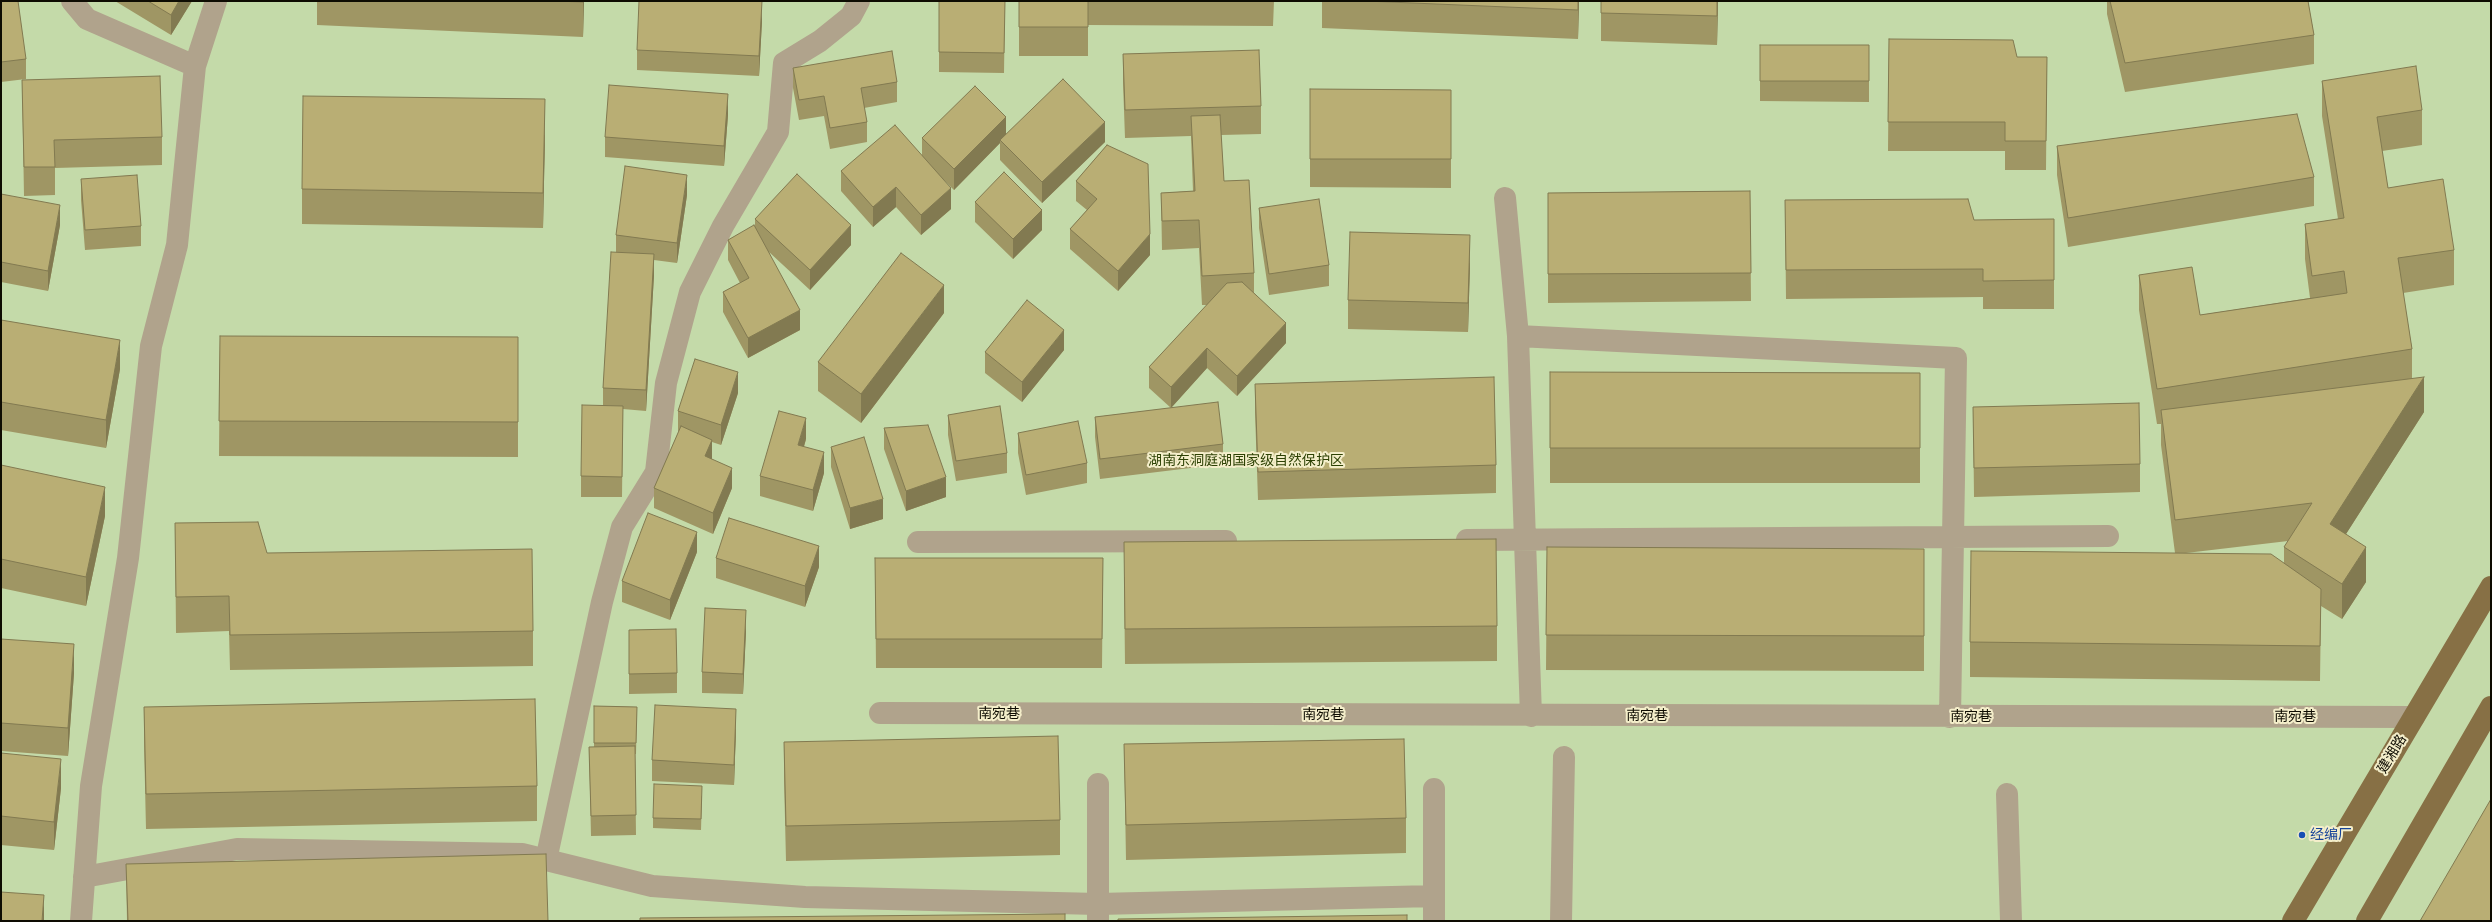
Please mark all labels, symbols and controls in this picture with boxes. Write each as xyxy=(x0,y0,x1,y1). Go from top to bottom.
park label: 湖南东洞庭湖国家级自然保护区 xyxy=(1148,453,1344,469)
street label: 南宛巷 xyxy=(978,706,1020,722)
street label: 南宛巷 xyxy=(1302,707,1344,723)
street label: 南宛巷 xyxy=(1626,708,1668,724)
street label: 南宛巷 xyxy=(1950,709,1992,725)
street label: 南宛巷 xyxy=(2274,709,2316,725)
street label: 建湘路 xyxy=(2374,732,2410,776)
place label: 经编厂 xyxy=(2310,827,2352,843)
marker: 经编厂 xyxy=(2297,830,2307,840)

